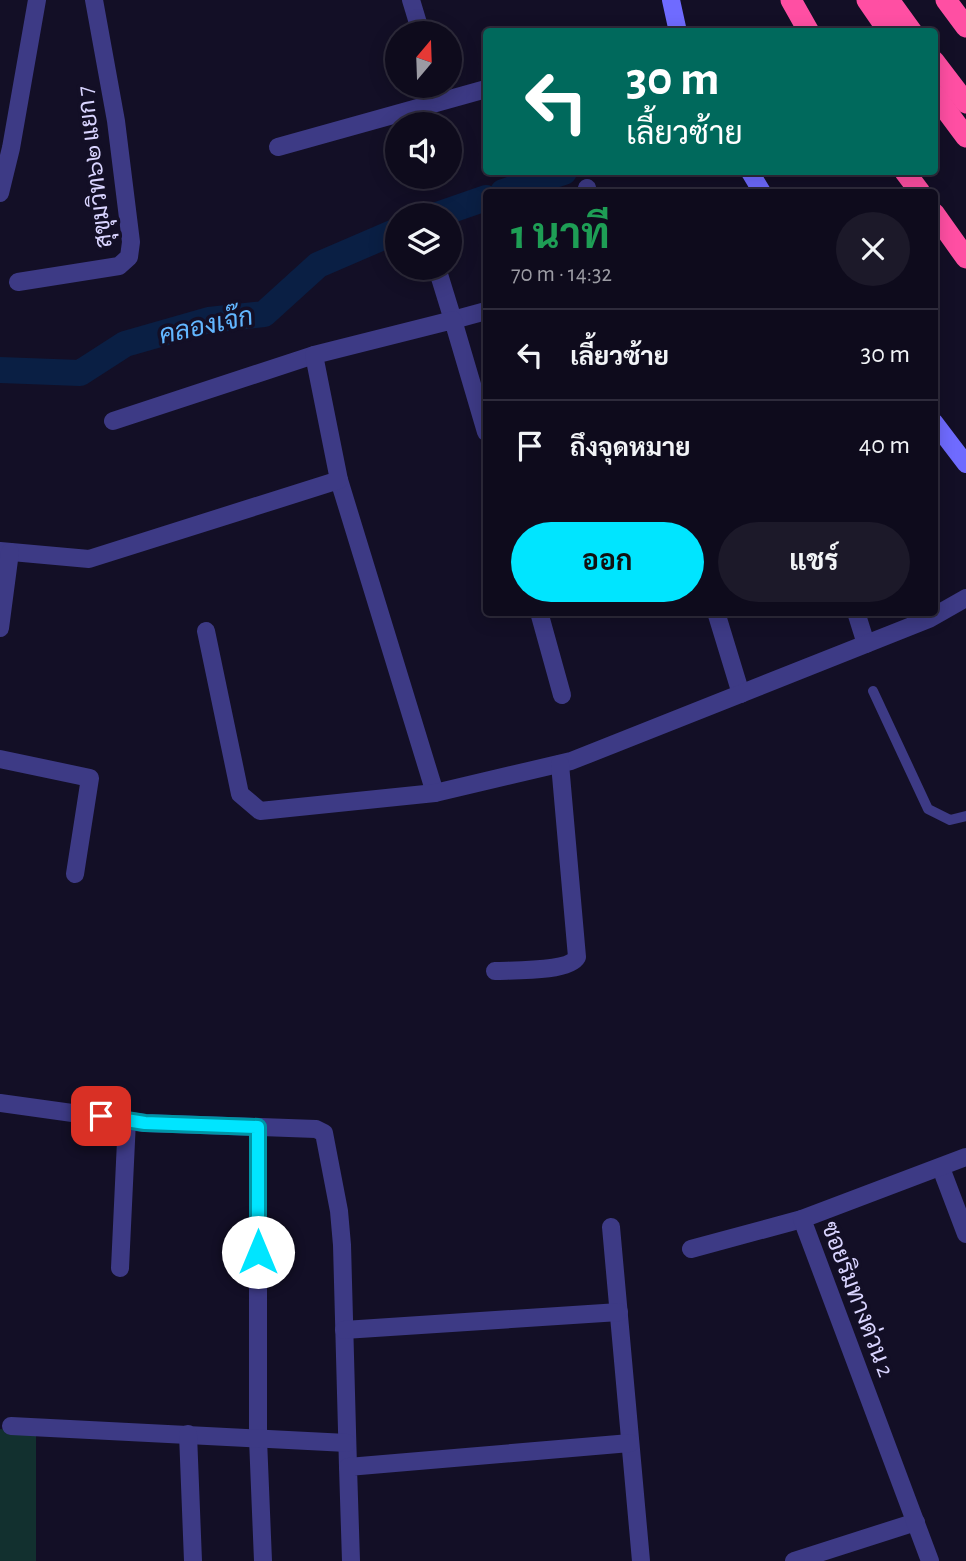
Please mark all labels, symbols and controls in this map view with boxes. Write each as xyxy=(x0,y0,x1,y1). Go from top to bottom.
north arrow xyxy=(385,21,462,98)
map controls xyxy=(385,21,462,280)
text: 30 m xyxy=(626,55,720,104)
icon: left xyxy=(511,56,602,147)
street label: สุขุมวิท๖๒ แยก 7 xyxy=(70,84,120,250)
button: sound xyxy=(385,112,462,189)
text: เลี้ยวซ้าย xyxy=(626,118,743,150)
button: layers xyxy=(385,203,462,280)
button: close xyxy=(836,212,910,286)
text: 1 นาที xyxy=(511,214,610,256)
text: 70 m · 14:32 xyxy=(511,263,612,286)
water label: คลองเจ๊ก xyxy=(156,299,256,349)
icon: left xyxy=(511,336,549,374)
text: 30 m xyxy=(860,341,910,367)
text: เลี้ยวซ้าย xyxy=(570,344,669,370)
icon: arrive xyxy=(511,427,549,465)
text: 40 m xyxy=(859,432,910,458)
text: ถึงจุดหมาย xyxy=(570,435,691,461)
button: ออก xyxy=(511,522,704,602)
button: แชร์ xyxy=(718,522,910,602)
pin xyxy=(71,1086,131,1146)
icon: arrive xyxy=(82,1097,120,1135)
position arrow xyxy=(221,1215,295,1289)
street label: ซอยริมทางด่วน 2 xyxy=(816,1217,900,1380)

